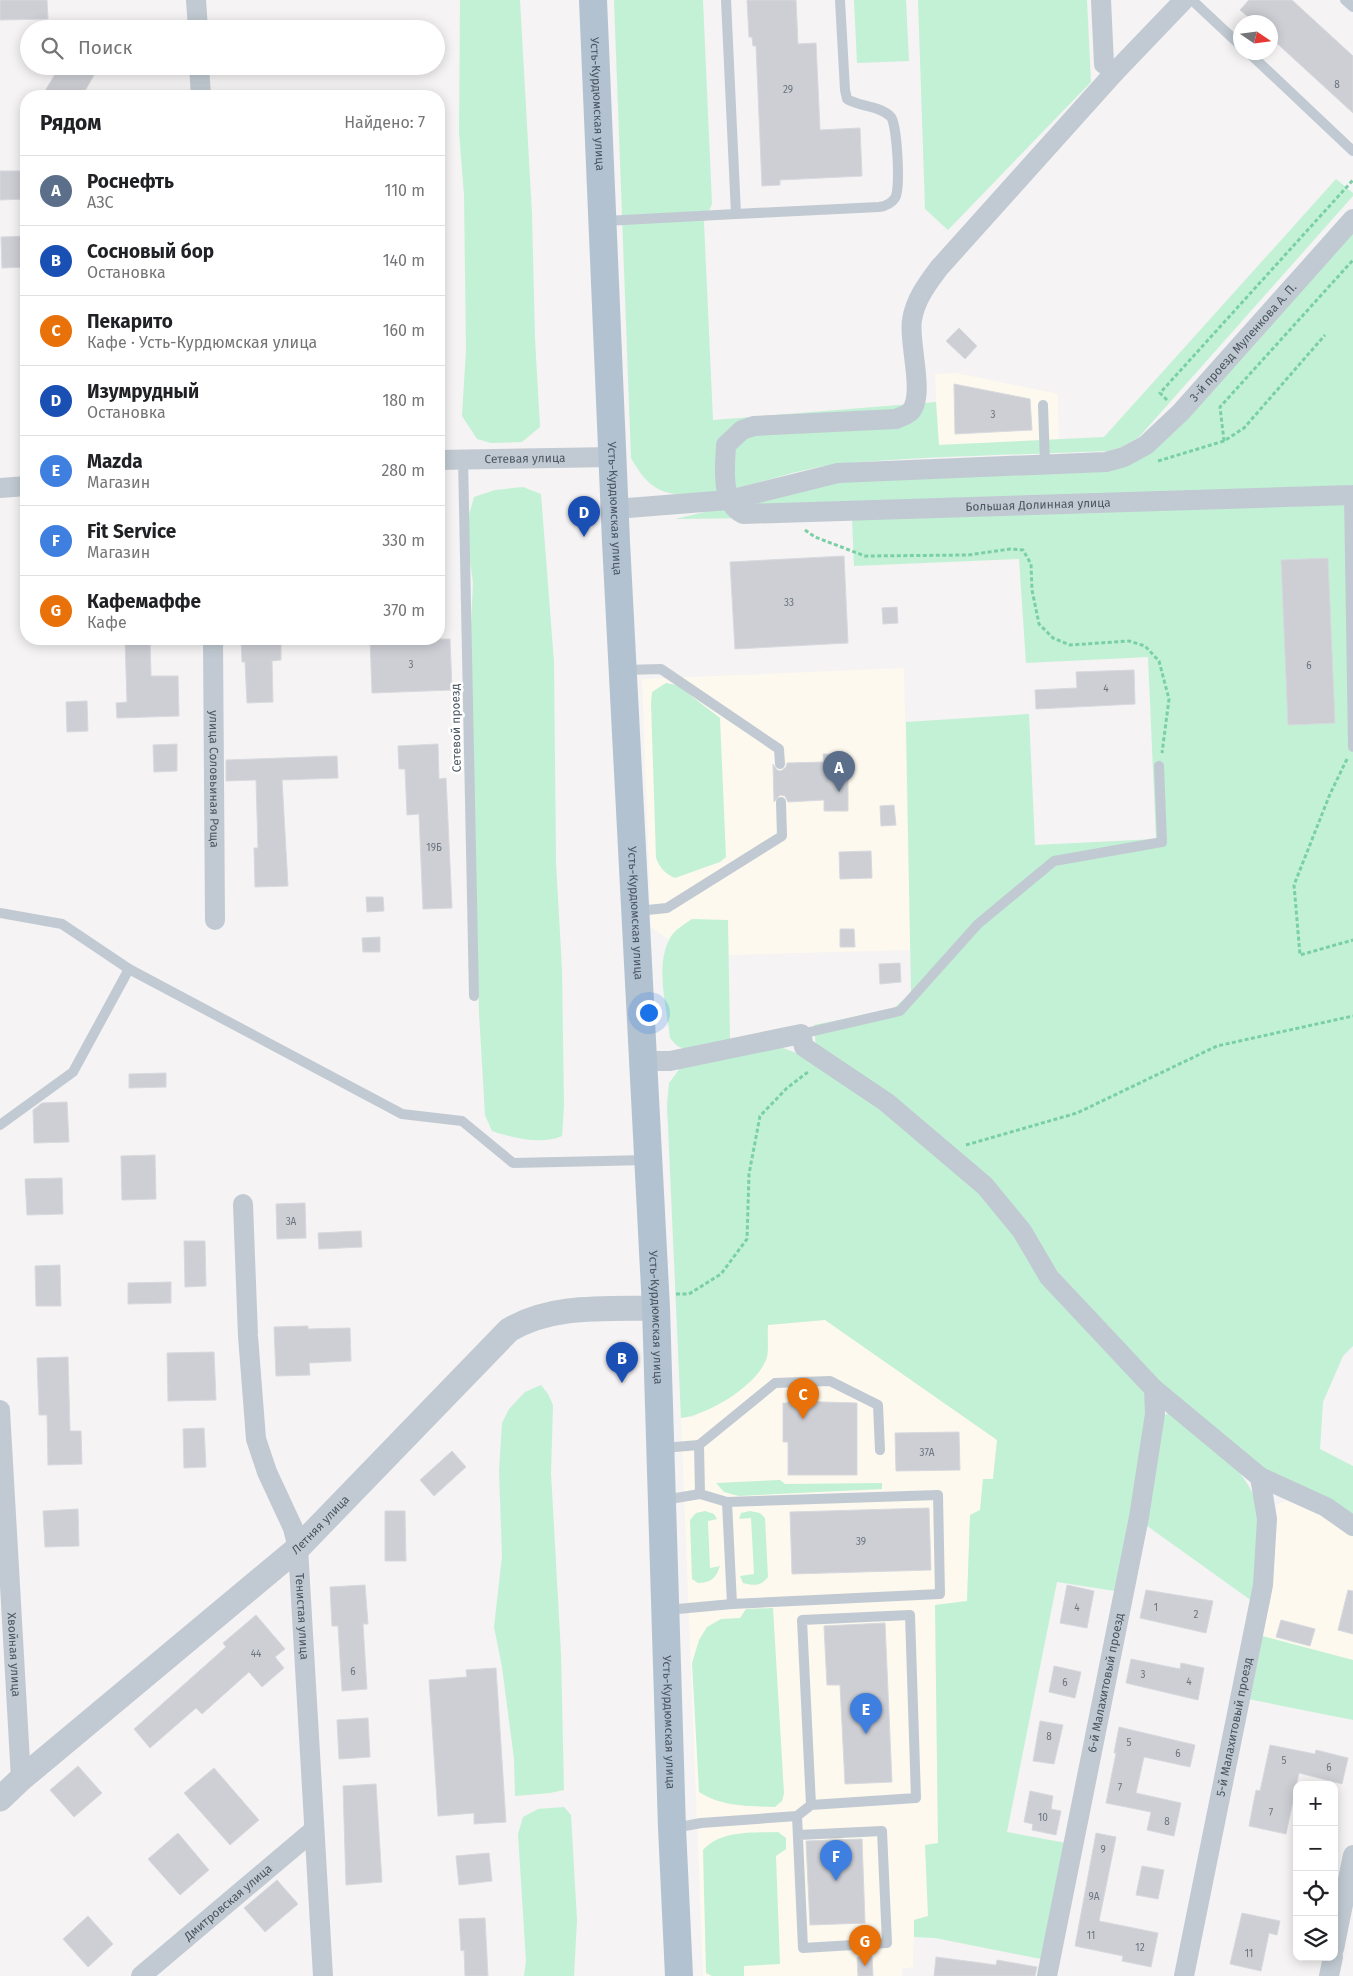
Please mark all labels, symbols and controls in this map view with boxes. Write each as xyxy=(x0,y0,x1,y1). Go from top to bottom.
north arrow xyxy=(1233,15,1278,60)
search box xyxy=(20,20,445,75)
icon: search xyxy=(38,34,66,62)
text: Поиск xyxy=(78,36,132,59)
street label: Усть-Курдюмская улица xyxy=(588,37,607,171)
house number: 8 xyxy=(1334,79,1340,91)
house number: 29 xyxy=(783,84,793,96)
text: Рядом xyxy=(40,110,101,136)
text: Найдено: 7 xyxy=(344,113,425,132)
text: Роснефть xyxy=(87,170,174,193)
text: A xyxy=(51,181,61,200)
text: 110 m xyxy=(384,181,425,200)
text: АЗС xyxy=(87,193,113,212)
text: Сосновый бор xyxy=(87,240,214,263)
text: B xyxy=(51,251,61,270)
text: 140 m xyxy=(383,251,425,270)
text: Остановка xyxy=(87,263,166,282)
street label: 3-й проезд Муленкова А. П. xyxy=(1187,280,1300,404)
text: Пекарито xyxy=(87,310,173,333)
text: C xyxy=(51,321,61,340)
text: 160 m xyxy=(383,321,425,340)
text: Кафе · Усть-Курдюмская улица xyxy=(87,333,317,352)
text: Изумрудный xyxy=(87,380,199,403)
text: D xyxy=(51,391,61,410)
text: 180 m xyxy=(382,391,425,410)
text: Остановка xyxy=(87,403,166,422)
house number: 3 xyxy=(991,409,996,421)
street label: Усть-Курдюмская улица xyxy=(605,441,625,576)
text: Mazda xyxy=(87,450,143,473)
street label: Сетевая улица xyxy=(484,451,566,466)
text: E xyxy=(52,461,60,480)
text: 280 m xyxy=(381,461,425,480)
text: Магазин xyxy=(87,473,150,492)
pin: D xyxy=(568,496,600,537)
street label: Большая Долинная улица xyxy=(965,496,1111,514)
text: Fit Service xyxy=(87,520,176,543)
text: F xyxy=(52,531,60,550)
text: 330 m xyxy=(382,531,425,550)
text: Магазин xyxy=(87,543,150,562)
text: Кафемаффе xyxy=(87,590,201,613)
house number: 33 xyxy=(784,597,794,609)
text: G xyxy=(51,601,61,620)
text: 370 m xyxy=(383,601,425,620)
text: Кафе xyxy=(87,613,127,632)
house number: 3 xyxy=(409,659,414,671)
house number: 6 xyxy=(1306,660,1312,672)
street label: Сетевой проезд xyxy=(448,683,464,772)
house number: 4 xyxy=(1103,683,1109,695)
street label: улица Соловьиная Роща xyxy=(207,710,221,848)
pin: A xyxy=(823,751,855,792)
house number: 19Б xyxy=(426,842,442,854)
street label: Усть-Курдюмская улица xyxy=(625,846,646,980)
your location xyxy=(636,1000,662,1026)
house number: 3А xyxy=(286,1216,297,1228)
street label: Усть-Курдюмская улица xyxy=(646,1250,665,1385)
pin: B xyxy=(606,1342,638,1383)
pin: C xyxy=(787,1378,819,1419)
house number: 37А xyxy=(920,1447,935,1459)
street label: Летняя улица xyxy=(289,1492,352,1557)
house number: 39 xyxy=(856,1536,866,1548)
street label: Тенистая улица xyxy=(292,1573,312,1660)
house number: 4 xyxy=(1074,1602,1080,1614)
house number: 1 xyxy=(1154,1602,1158,1614)
house number: 2 xyxy=(1194,1609,1199,1621)
street label: 6-й Малахитовый проезд xyxy=(1085,1611,1127,1754)
street label: Хвойная улица xyxy=(5,1612,23,1697)
house number: 44 xyxy=(251,1648,262,1660)
street label: Усть-Курдюмская улица xyxy=(660,1655,678,1789)
street label: 5-й Малахитовый проезд xyxy=(1213,1656,1255,1798)
house number: 6 xyxy=(350,1666,356,1678)
house number: 3 xyxy=(1141,1669,1146,1681)
house number: 4 xyxy=(1186,1676,1192,1688)
house number: 6 xyxy=(1062,1677,1068,1689)
pin: E xyxy=(850,1693,882,1734)
house number: 8 xyxy=(1046,1731,1052,1743)
house number: 5 xyxy=(1126,1737,1132,1749)
house number: 6 xyxy=(1175,1748,1181,1760)
house number: 5 xyxy=(1281,1755,1287,1767)
house number: 6 xyxy=(1326,1762,1332,1774)
map controls xyxy=(1293,1781,1338,1961)
button: + xyxy=(1293,1781,1338,1826)
house number: 7 xyxy=(1118,1782,1123,1794)
house number: 7 xyxy=(1269,1807,1274,1819)
house number: 10 xyxy=(1038,1812,1048,1824)
house number: 8 xyxy=(1164,1816,1170,1828)
button: − xyxy=(1293,1826,1338,1871)
pin: F xyxy=(820,1840,852,1881)
house number: 9 xyxy=(1100,1844,1106,1856)
street label: Дмитровская улица xyxy=(181,1861,275,1944)
button: locate xyxy=(1293,1871,1338,1916)
house number: 9А xyxy=(1089,1891,1100,1903)
button: layers xyxy=(1293,1916,1338,1961)
pin: G xyxy=(849,1925,881,1966)
house number: 11 xyxy=(1087,1930,1095,1942)
house number: 12 xyxy=(1135,1942,1145,1954)
house number: 11 xyxy=(1245,1948,1253,1960)

